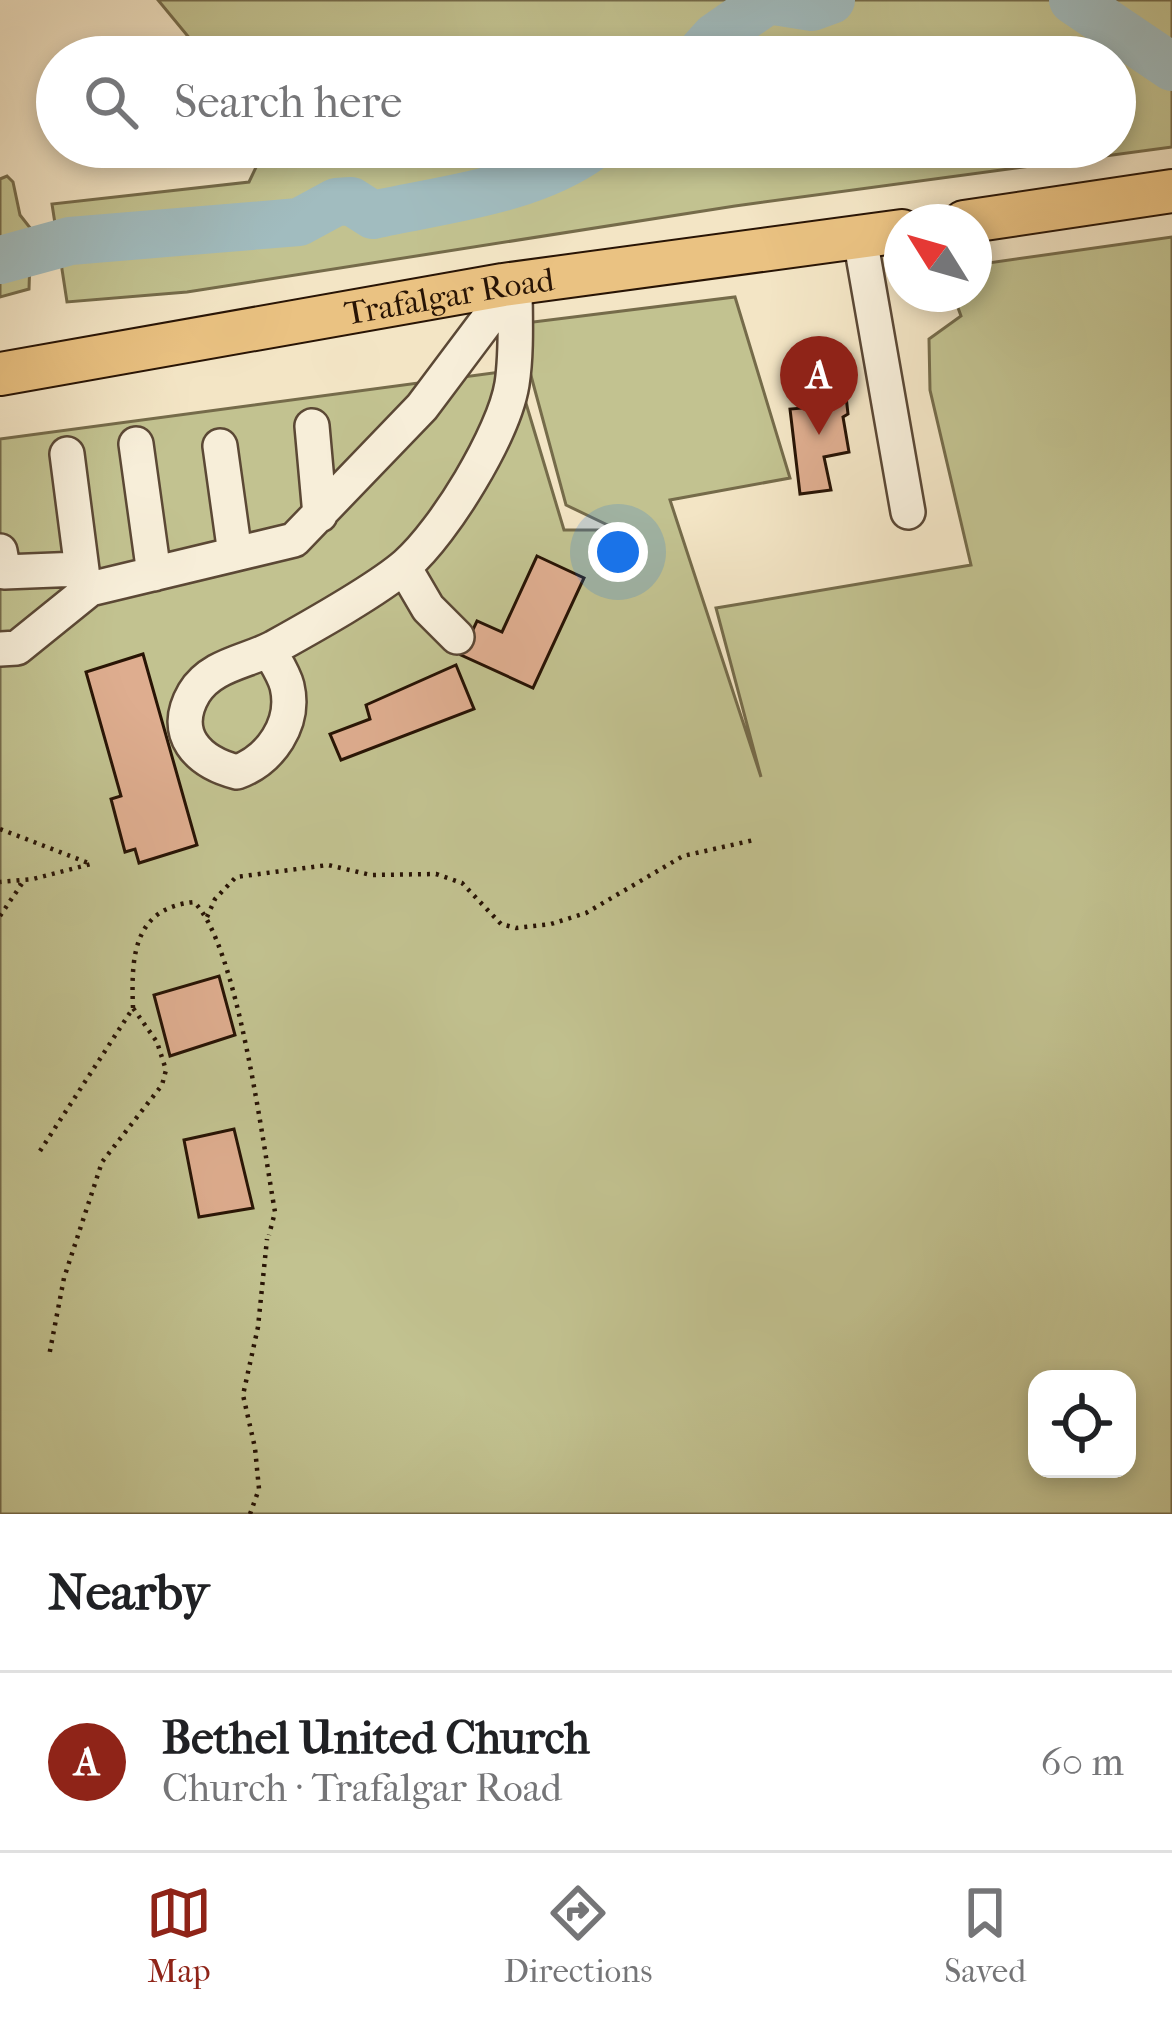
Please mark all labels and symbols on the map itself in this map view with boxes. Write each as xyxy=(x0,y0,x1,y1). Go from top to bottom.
north arrow xyxy=(884,204,992,312)
street label: Trafalgar Road xyxy=(342,260,558,334)
pin: A xyxy=(780,336,858,435)
your location xyxy=(588,522,648,582)

